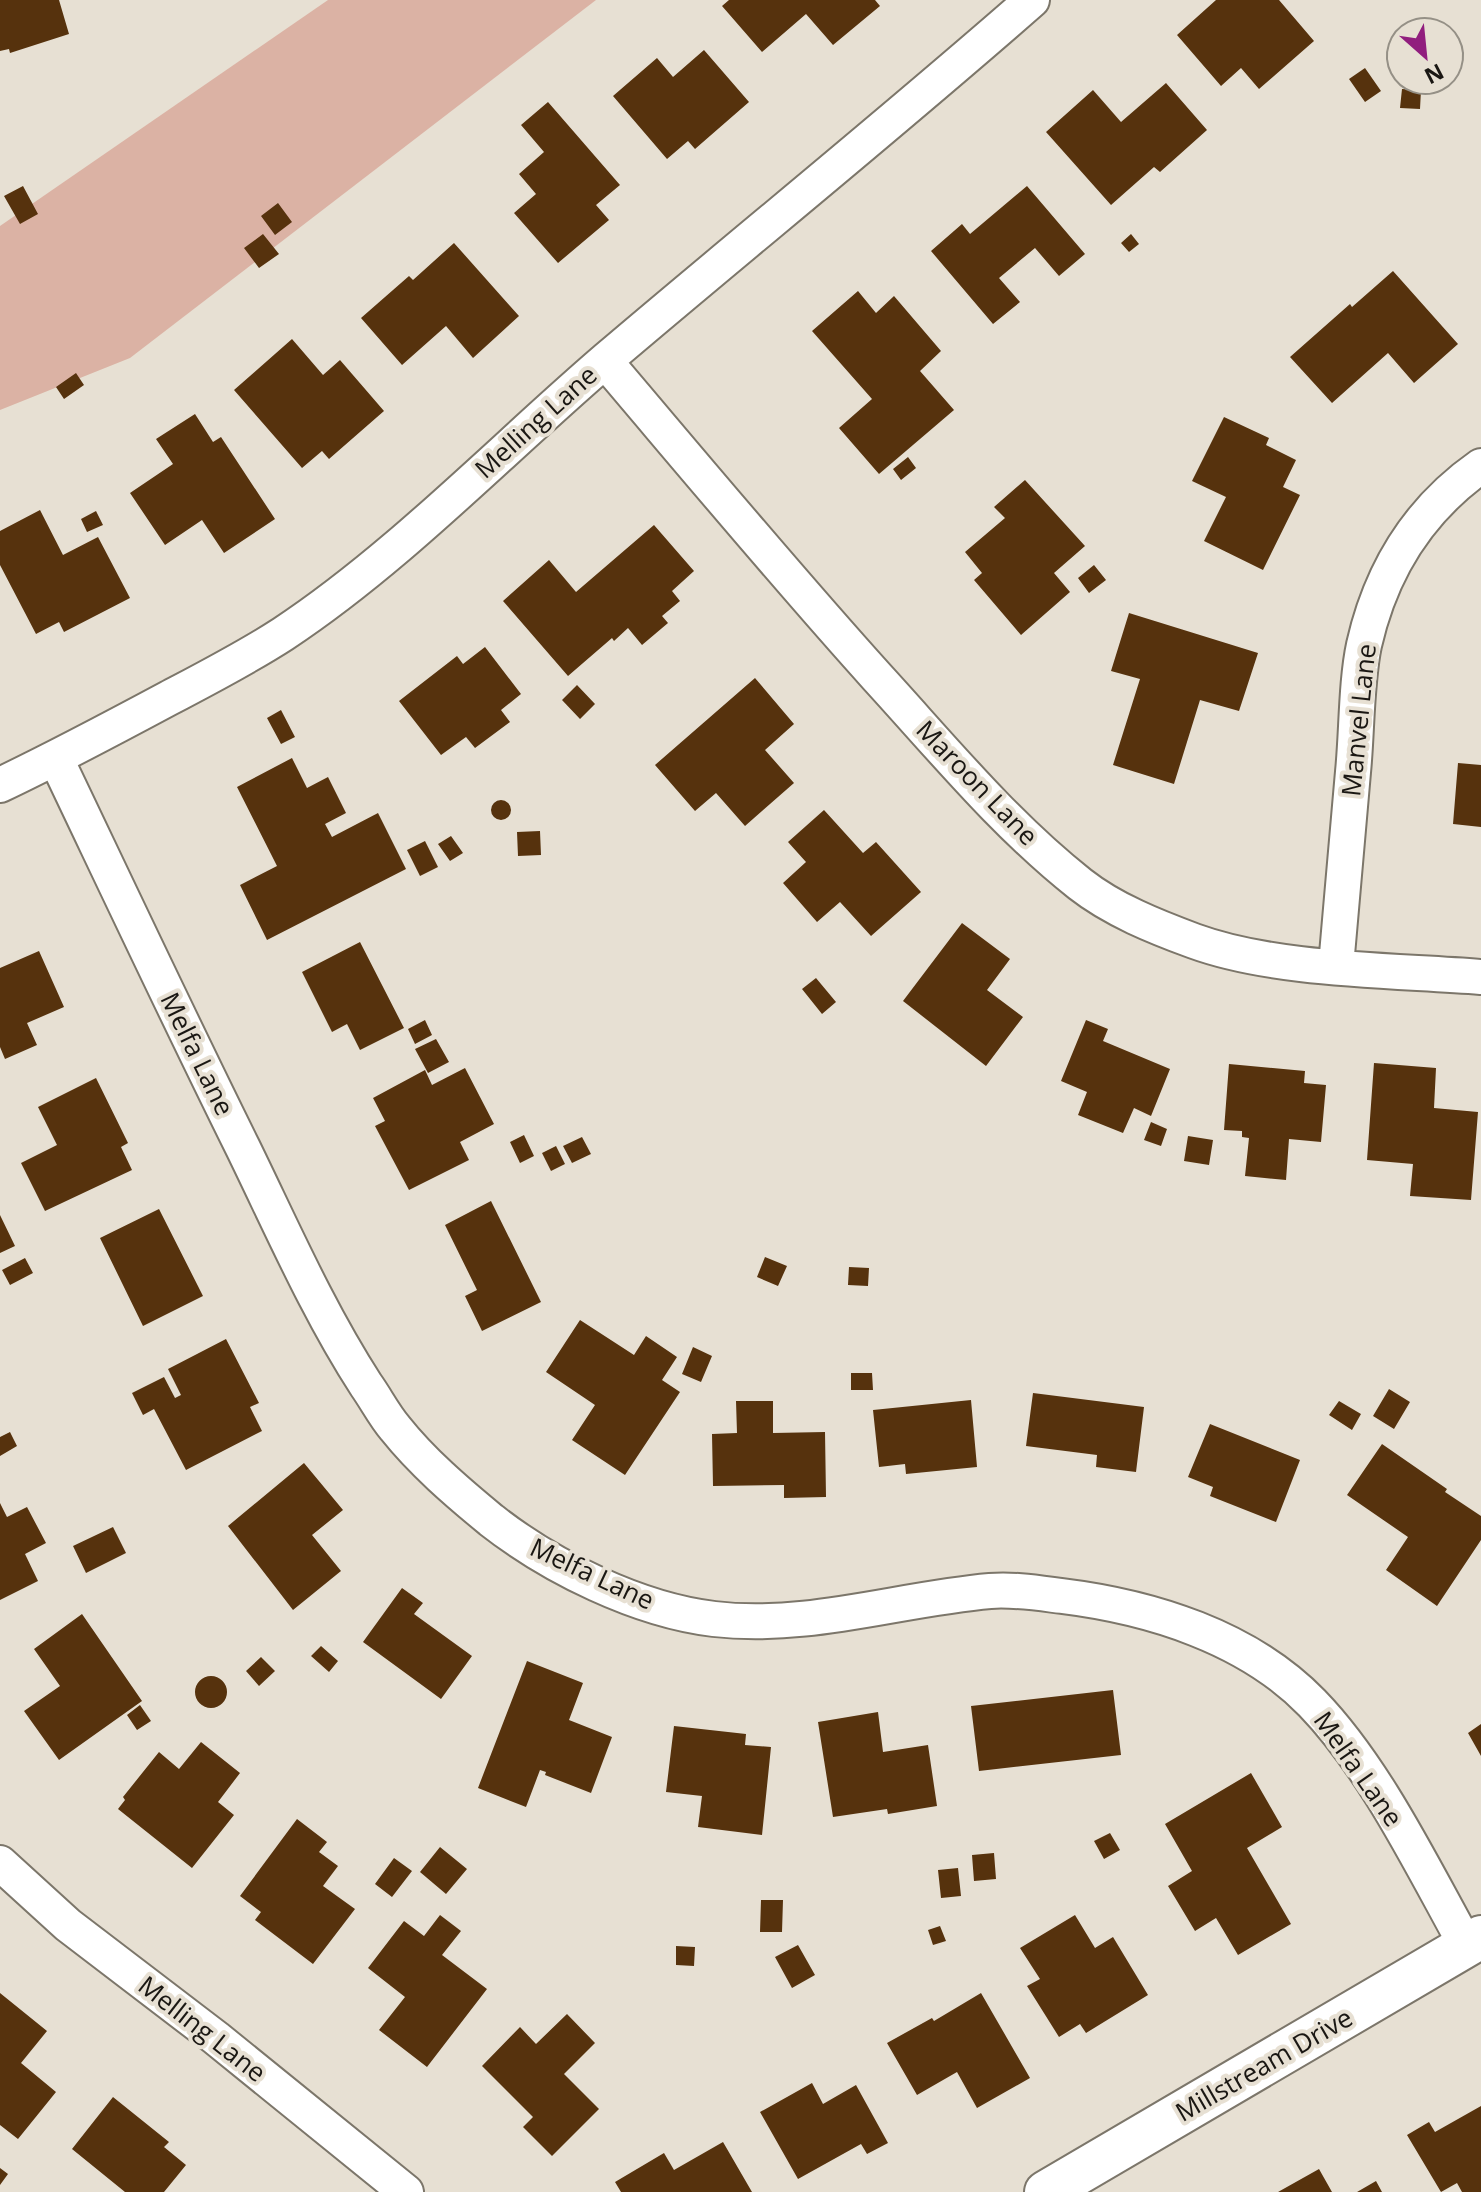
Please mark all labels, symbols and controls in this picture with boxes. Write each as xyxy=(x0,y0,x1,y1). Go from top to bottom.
north arrow xyxy=(1385,16,1465,96)
text: N xyxy=(1420,57,1449,92)
street label: Melling Lane xyxy=(466,357,604,486)
street label: Manvel Lane xyxy=(1332,642,1384,798)
street label: Maroon Lane xyxy=(909,712,1047,853)
street label: Melfa Lane xyxy=(153,986,243,1121)
street label: Melfa Lane xyxy=(525,1529,660,1618)
street label: Melfa Lane xyxy=(1306,1704,1412,1833)
street label: Melling Lane xyxy=(131,1967,274,2090)
street label: Millstream Drive xyxy=(1168,1999,1359,2129)

